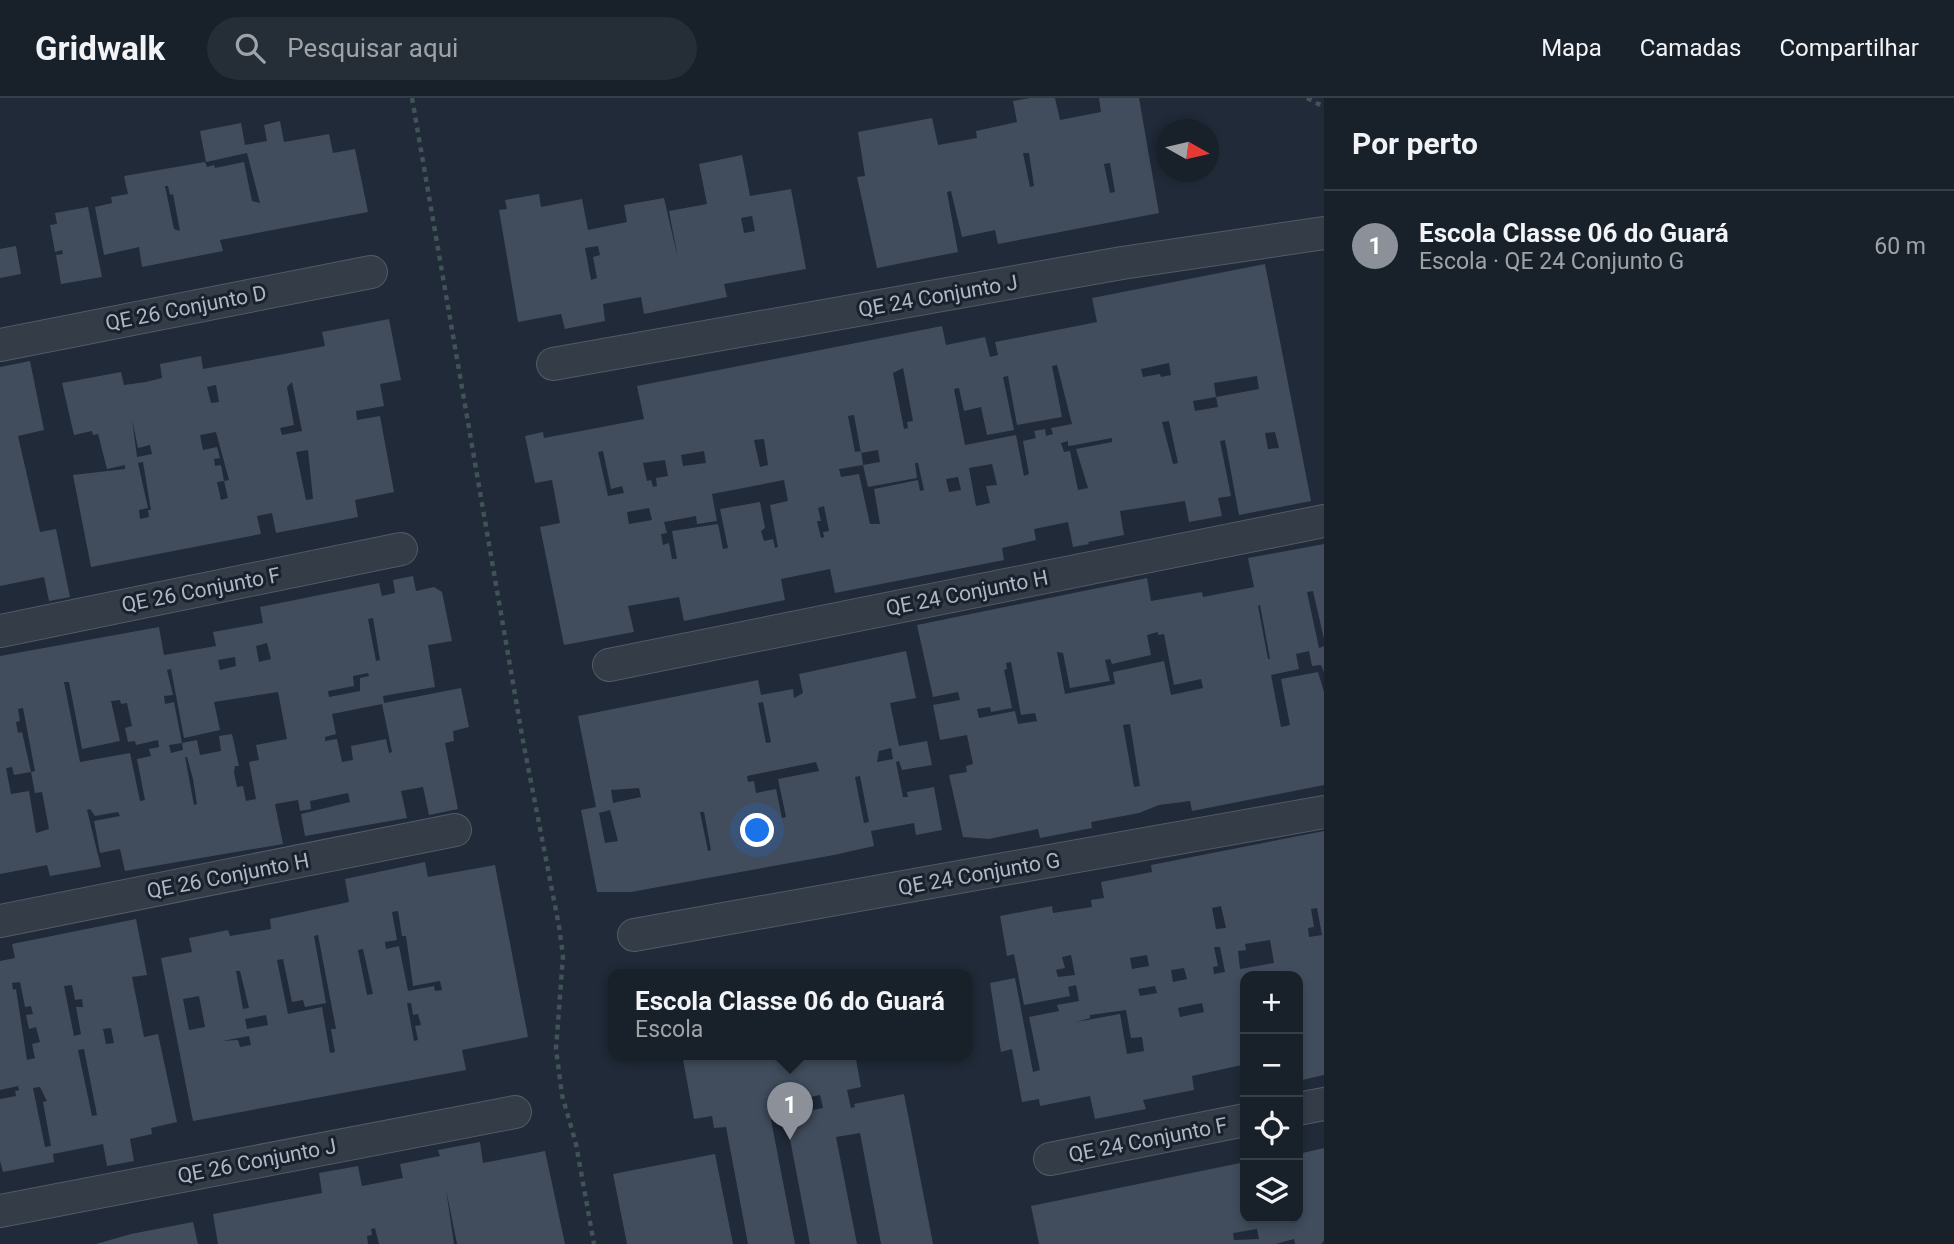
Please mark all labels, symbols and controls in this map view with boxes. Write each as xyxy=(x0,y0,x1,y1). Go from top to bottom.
search box xyxy=(207,17,697,80)
text: Gridwalk xyxy=(35,29,165,68)
icon: search xyxy=(231,29,269,67)
text: Pesquisar aqui xyxy=(287,33,458,63)
text: Mapa xyxy=(1541,34,1602,62)
text: Camadas xyxy=(1640,34,1741,62)
text: Compartilhar xyxy=(1779,34,1919,62)
north arrow xyxy=(1156,119,1219,182)
text: Por perto xyxy=(1352,126,1478,161)
text: Escola Classe 06 do Guará xyxy=(1419,218,1729,248)
text: 1 xyxy=(1368,233,1382,260)
text: 60 m xyxy=(1874,233,1926,260)
text: Escola · QE 24 Conjunto G xyxy=(1419,248,1684,275)
street label: QE 24 Conjunto J xyxy=(856,270,1020,322)
street label: QE 26 Conjunto D xyxy=(103,281,269,335)
street label: QE 26 Conjunto F xyxy=(120,563,282,617)
street label: QE 24 Conjunto H xyxy=(884,566,1050,620)
your location xyxy=(740,813,774,847)
street label: QE 24 Conjunto G xyxy=(896,848,1062,900)
street label: QE 26 Conjunto H xyxy=(145,849,311,903)
popup xyxy=(608,969,972,1060)
map controls xyxy=(1240,971,1303,1223)
button: + xyxy=(1240,971,1303,1034)
text: Escola Classe 06 do Guará xyxy=(635,986,945,1016)
text: Escola xyxy=(635,1016,703,1043)
button: − xyxy=(1240,1034,1303,1097)
pin: 1 xyxy=(767,1082,813,1140)
button: locate xyxy=(1240,1097,1303,1160)
street label: QE 24 Conjunto F xyxy=(1067,1113,1229,1167)
street label: QE 26 Conjunto J xyxy=(176,1134,338,1188)
button: layers xyxy=(1240,1160,1303,1223)

